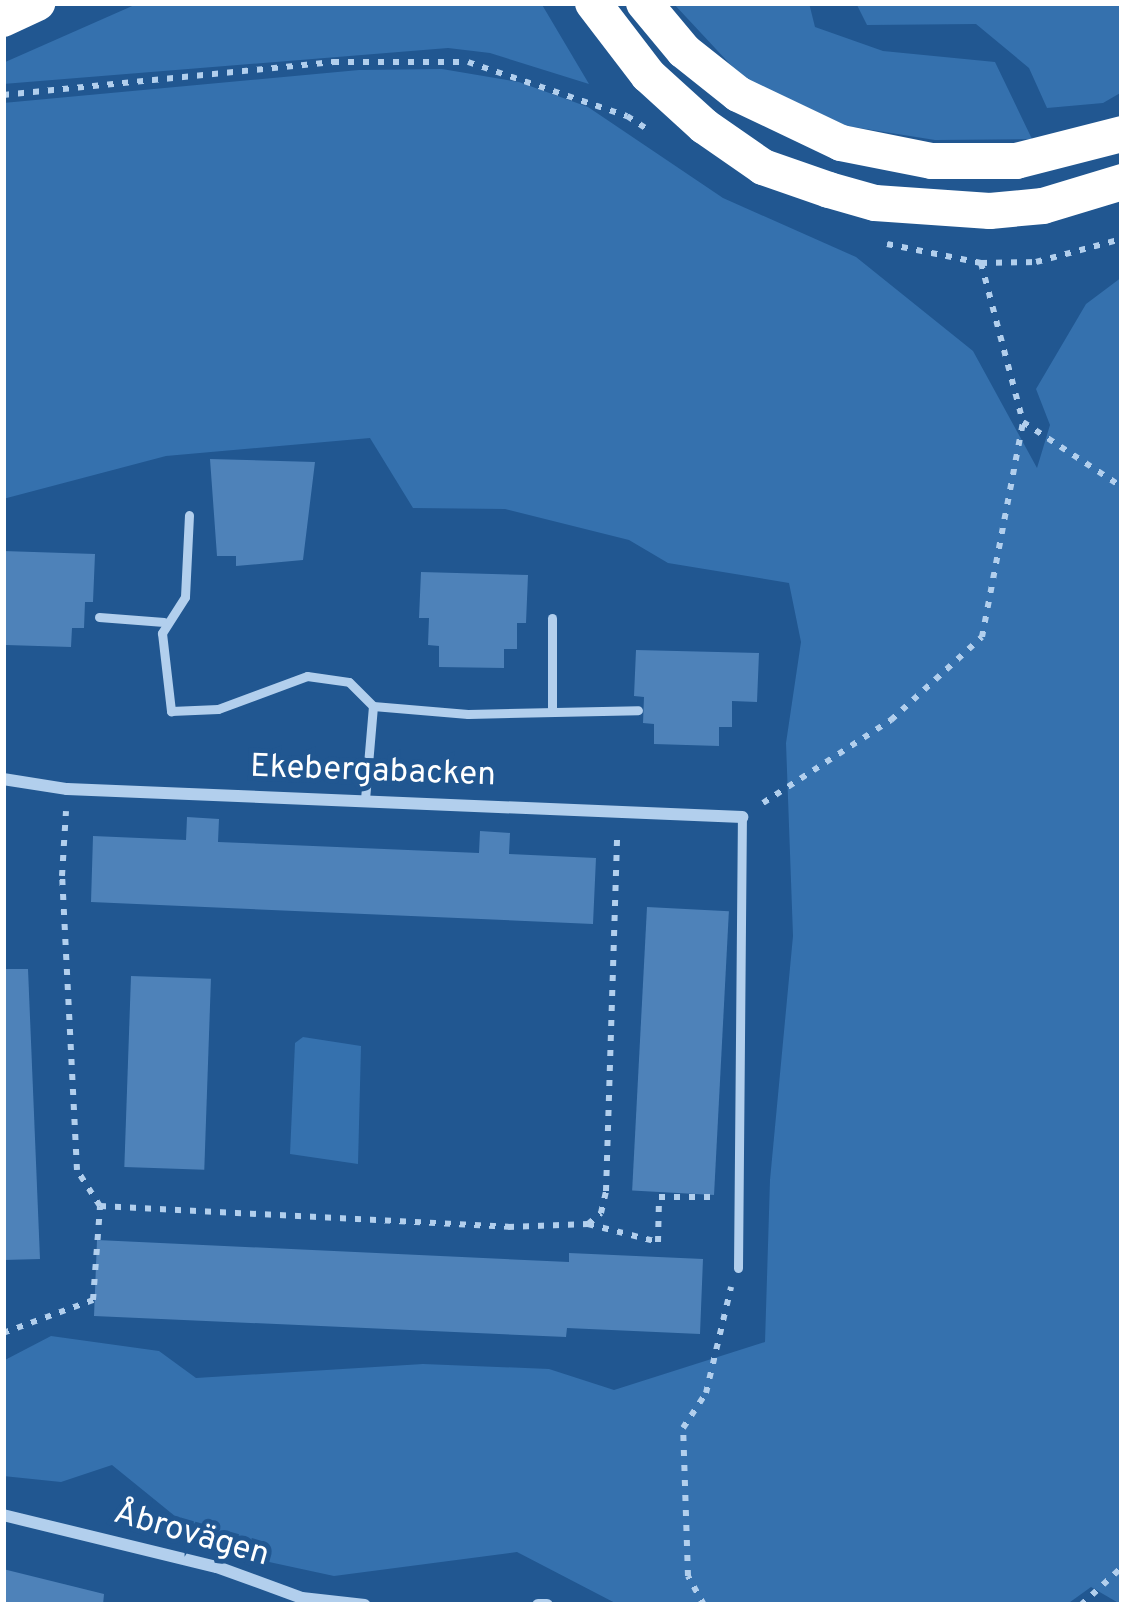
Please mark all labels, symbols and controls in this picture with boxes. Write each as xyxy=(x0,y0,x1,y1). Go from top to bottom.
street label: Ekebergabacken xyxy=(249,749,497,797)
street label: Åbrovägen xyxy=(109,1495,273,1577)

